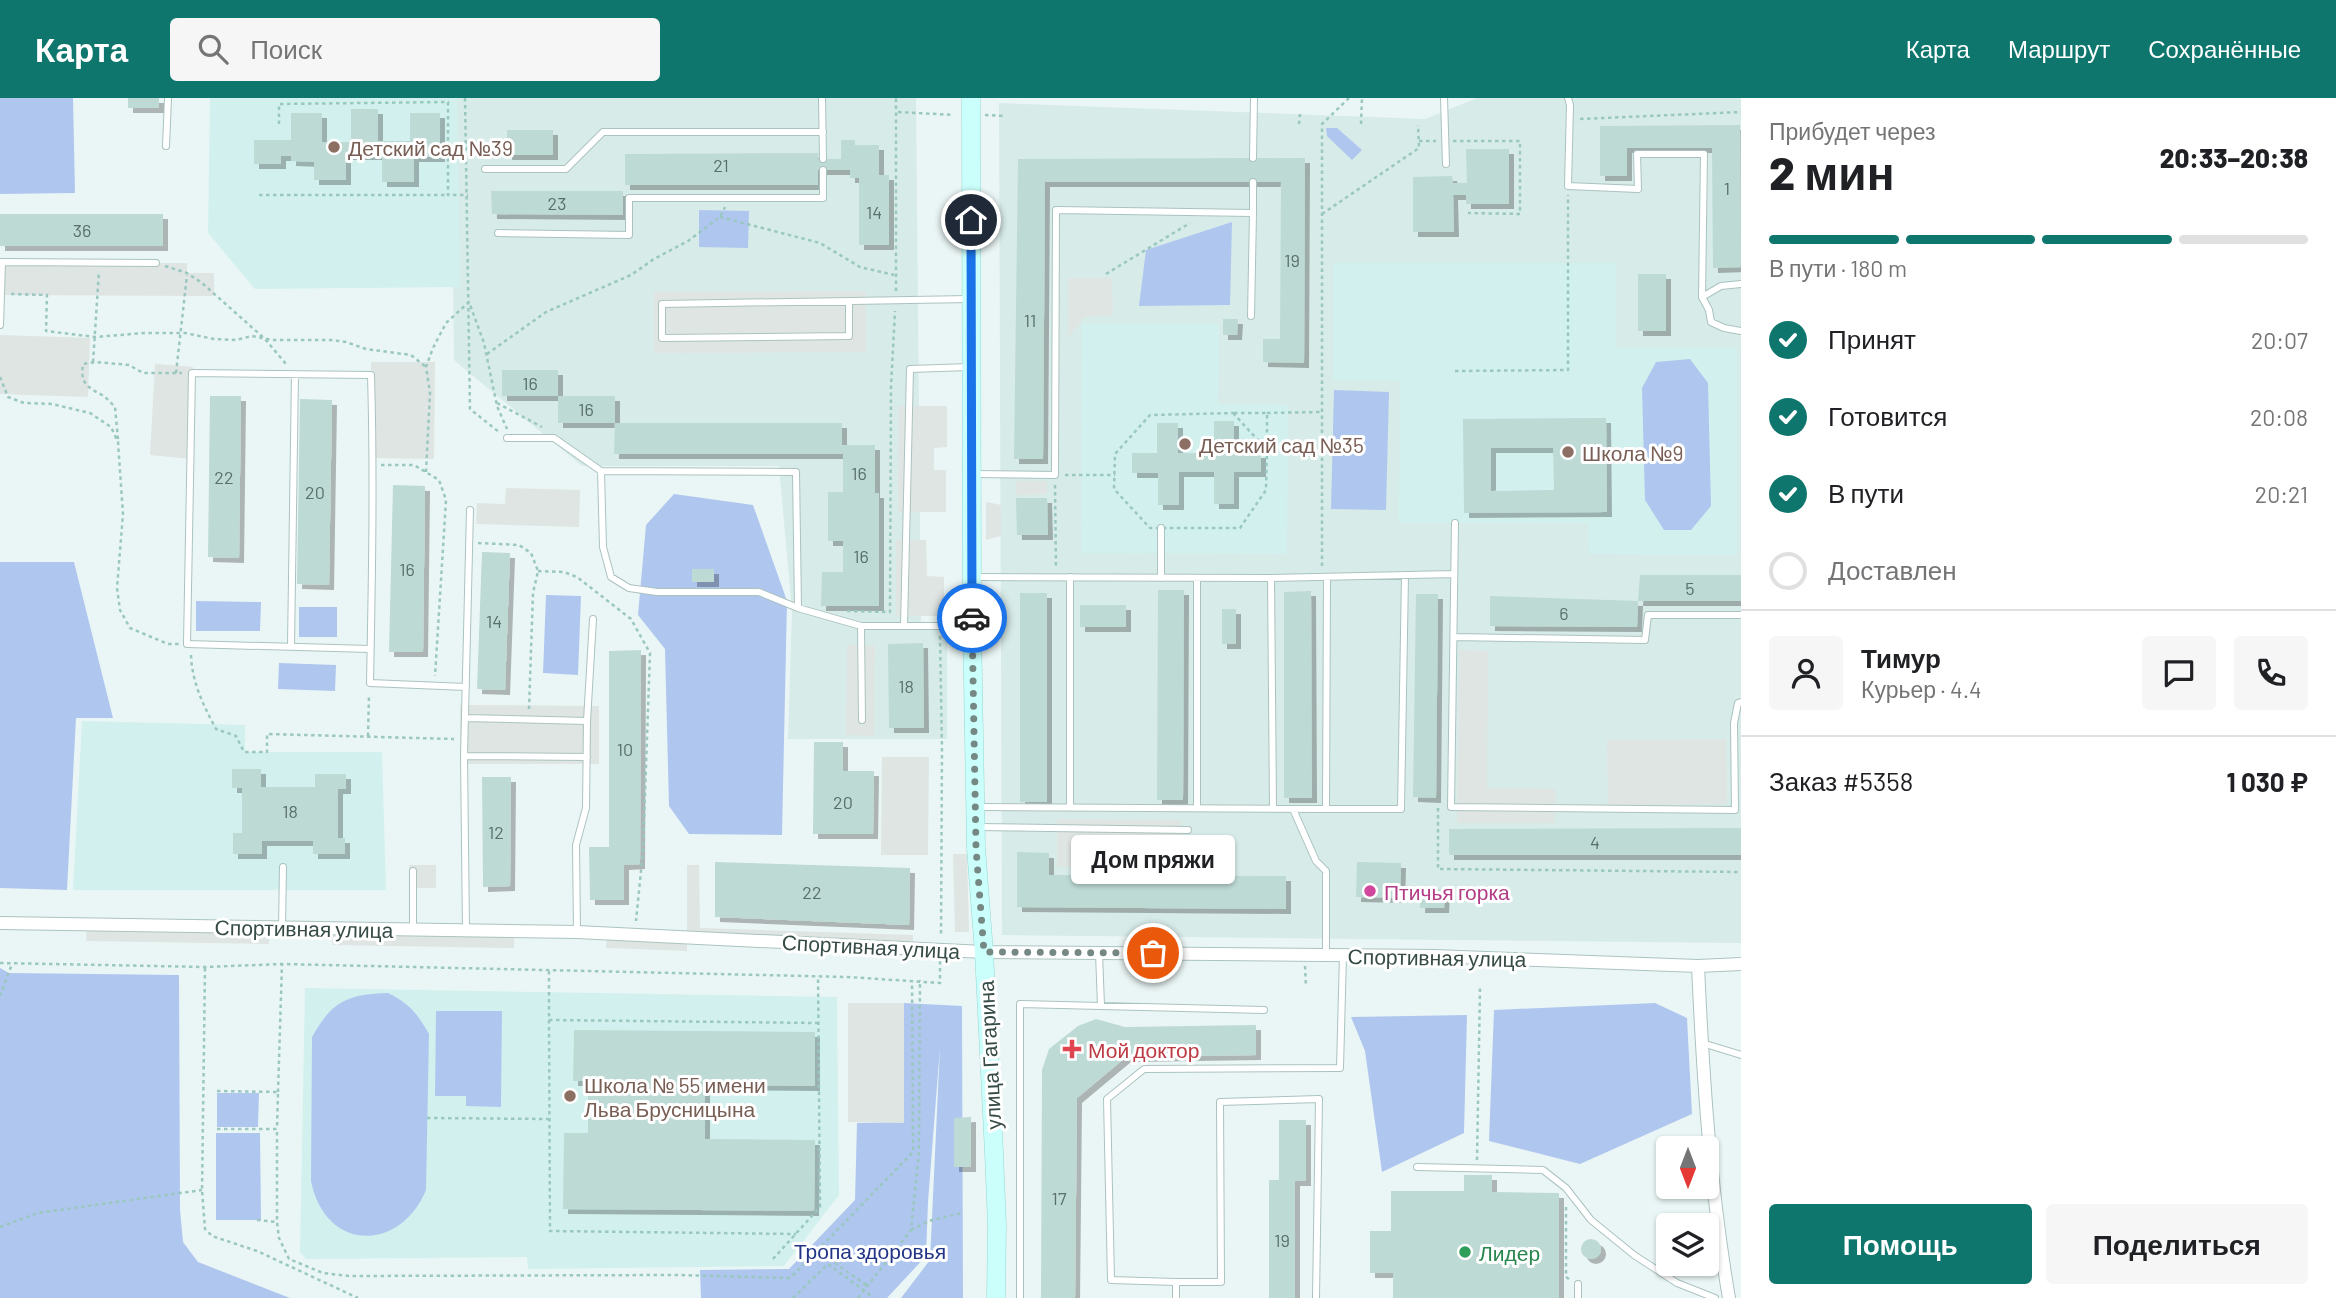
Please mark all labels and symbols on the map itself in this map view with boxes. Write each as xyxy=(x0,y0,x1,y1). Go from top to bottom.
place label: Детский сад №39 xyxy=(348,135,513,160)
marker: Детский сад №39 xyxy=(326,139,342,155)
house number: 21 xyxy=(713,154,729,176)
house number: 1 xyxy=(1724,177,1730,199)
pin xyxy=(941,190,1001,250)
house number: 23 xyxy=(548,192,566,214)
house number: 14 xyxy=(866,201,882,223)
house number: 36 xyxy=(73,219,91,241)
house number: 19 xyxy=(1284,249,1300,271)
house number: 11 xyxy=(1024,309,1036,331)
house number: 16 xyxy=(522,372,538,394)
house number: 16 xyxy=(578,398,594,420)
place label: Детский сад №35 xyxy=(1199,432,1364,457)
marker: Детский сад №35 xyxy=(1177,436,1193,452)
place label: Школа №9 xyxy=(1582,440,1684,465)
marker: Школа №9 xyxy=(1560,444,1576,460)
house number: 16 xyxy=(851,462,867,484)
house number: 22 xyxy=(214,466,234,488)
house number: 20 xyxy=(305,481,325,503)
house number: 16 xyxy=(853,545,869,567)
house number: 16 xyxy=(399,558,415,580)
house number: 5 xyxy=(1685,577,1695,599)
courier xyxy=(937,583,1007,653)
house number: 6 xyxy=(1559,602,1569,624)
house number: 14 xyxy=(486,610,502,632)
house number: 18 xyxy=(898,675,914,697)
house number: 10 xyxy=(617,738,633,760)
house number: 20 xyxy=(833,791,853,813)
house number: 18 xyxy=(282,800,298,822)
house number: 12 xyxy=(488,821,504,843)
house number: 4 xyxy=(1590,831,1600,853)
callout: Дом пряжи xyxy=(1071,834,1235,883)
place label: Птичья горка xyxy=(1384,879,1510,904)
house number: 22 xyxy=(802,881,822,903)
marker: Птичья горка xyxy=(1362,883,1378,899)
street label: Спортивная улица xyxy=(215,914,394,942)
pin xyxy=(1123,923,1183,983)
street label: Спортивная улица xyxy=(781,929,961,963)
street label: Спортивная улица xyxy=(1348,943,1527,971)
street label: улица Гагарина xyxy=(973,979,1005,1130)
place label: Мой доктор xyxy=(1088,1037,1199,1062)
marker: Мой доктор xyxy=(1062,1039,1082,1059)
place label: Школа № 55 имени Льва Брусницына xyxy=(584,1072,766,1121)
marker: Школа № 55 имени Льва Брусницына xyxy=(562,1088,578,1104)
north arrow xyxy=(1656,1136,1718,1199)
house number: 17 xyxy=(1052,1187,1067,1209)
house number: 19 xyxy=(1274,1229,1290,1251)
park label: Тропа здоровья xyxy=(794,1238,946,1263)
place label: Лидер xyxy=(1479,1240,1540,1265)
marker: Лидер xyxy=(1457,1244,1473,1260)

